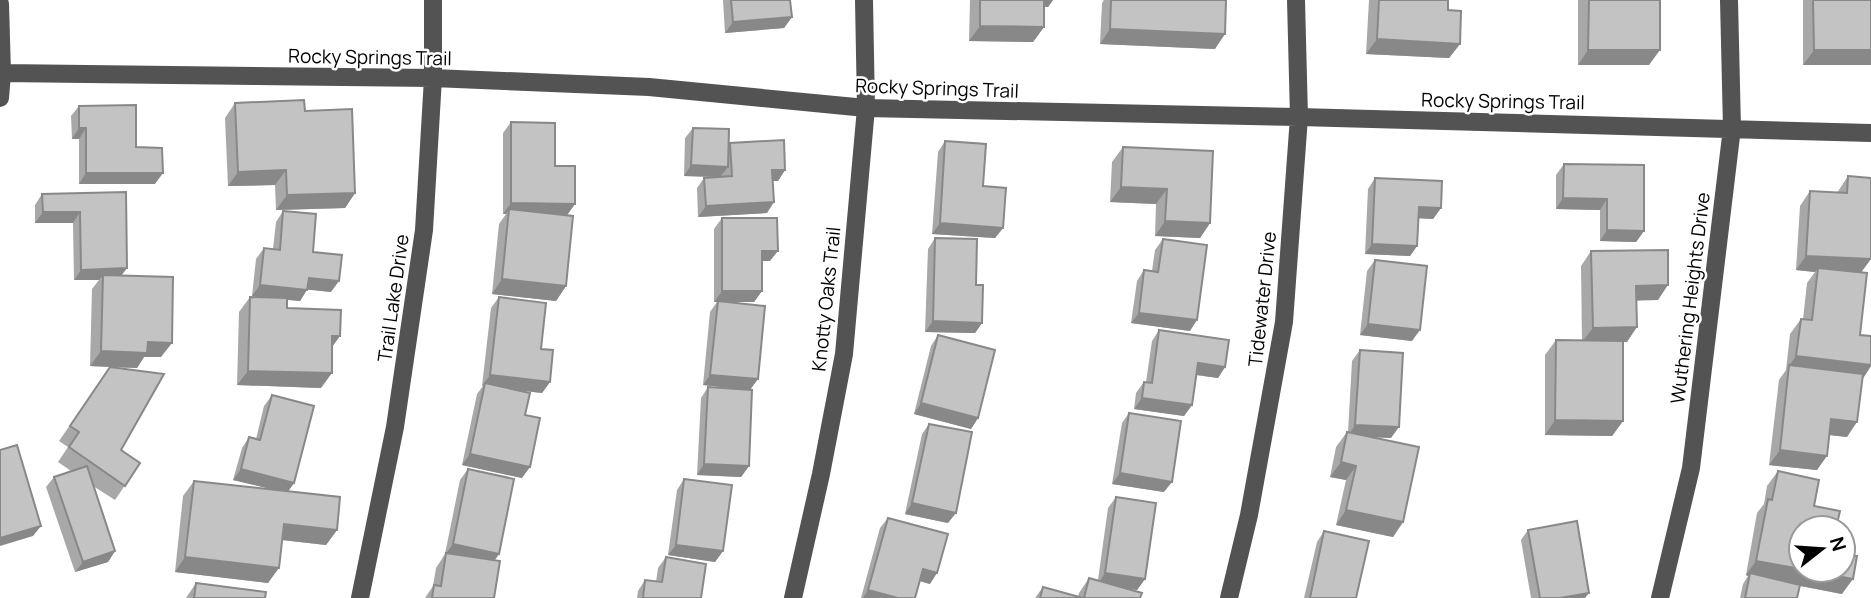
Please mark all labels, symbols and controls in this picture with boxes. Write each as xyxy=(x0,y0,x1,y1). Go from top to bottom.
street label: Rocky Springs Trail xyxy=(288,43,452,71)
street label: Rocky Springs Trail xyxy=(855,72,1019,104)
street label: Rocky Springs Trail xyxy=(1421,87,1585,115)
street label: Wuthering Heights Drive xyxy=(1664,191,1716,405)
street label: Knotty Oaks Trail xyxy=(805,225,847,373)
street label: Tidewater Drive xyxy=(1242,230,1282,368)
street label: Trail Lake Drive xyxy=(371,232,415,364)
north arrow xyxy=(1787,514,1857,584)
text: N xyxy=(1824,534,1853,554)

